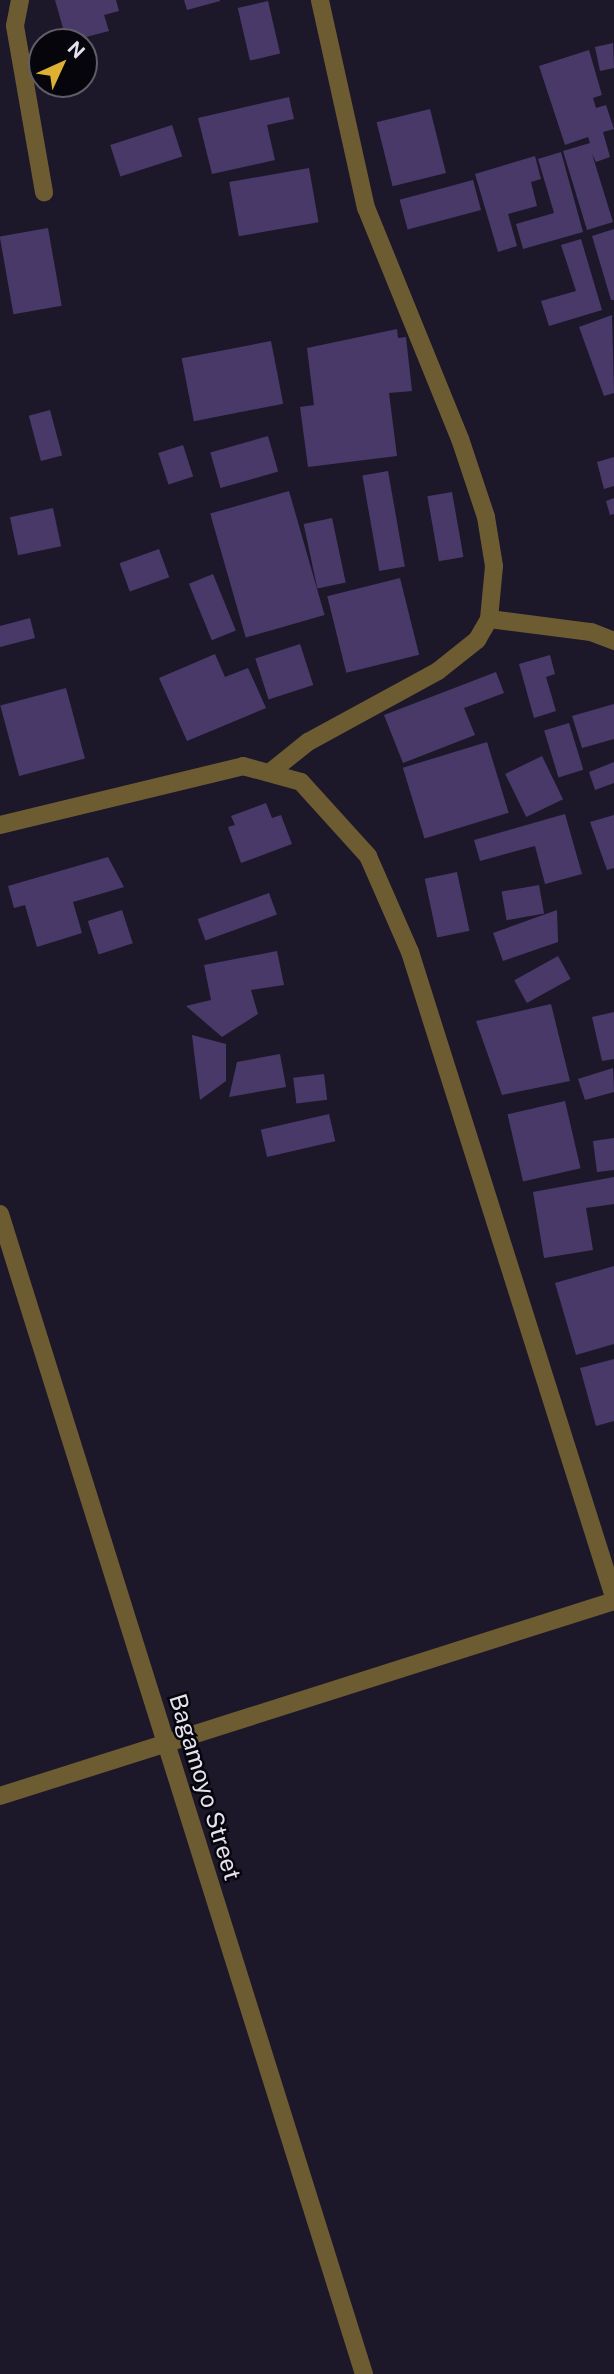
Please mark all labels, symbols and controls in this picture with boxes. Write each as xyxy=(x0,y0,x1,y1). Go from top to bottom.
north arrow xyxy=(28,28,98,98)
text: N xyxy=(63,37,89,63)
street label: Bagamoyo Street xyxy=(163,1690,247,1884)

